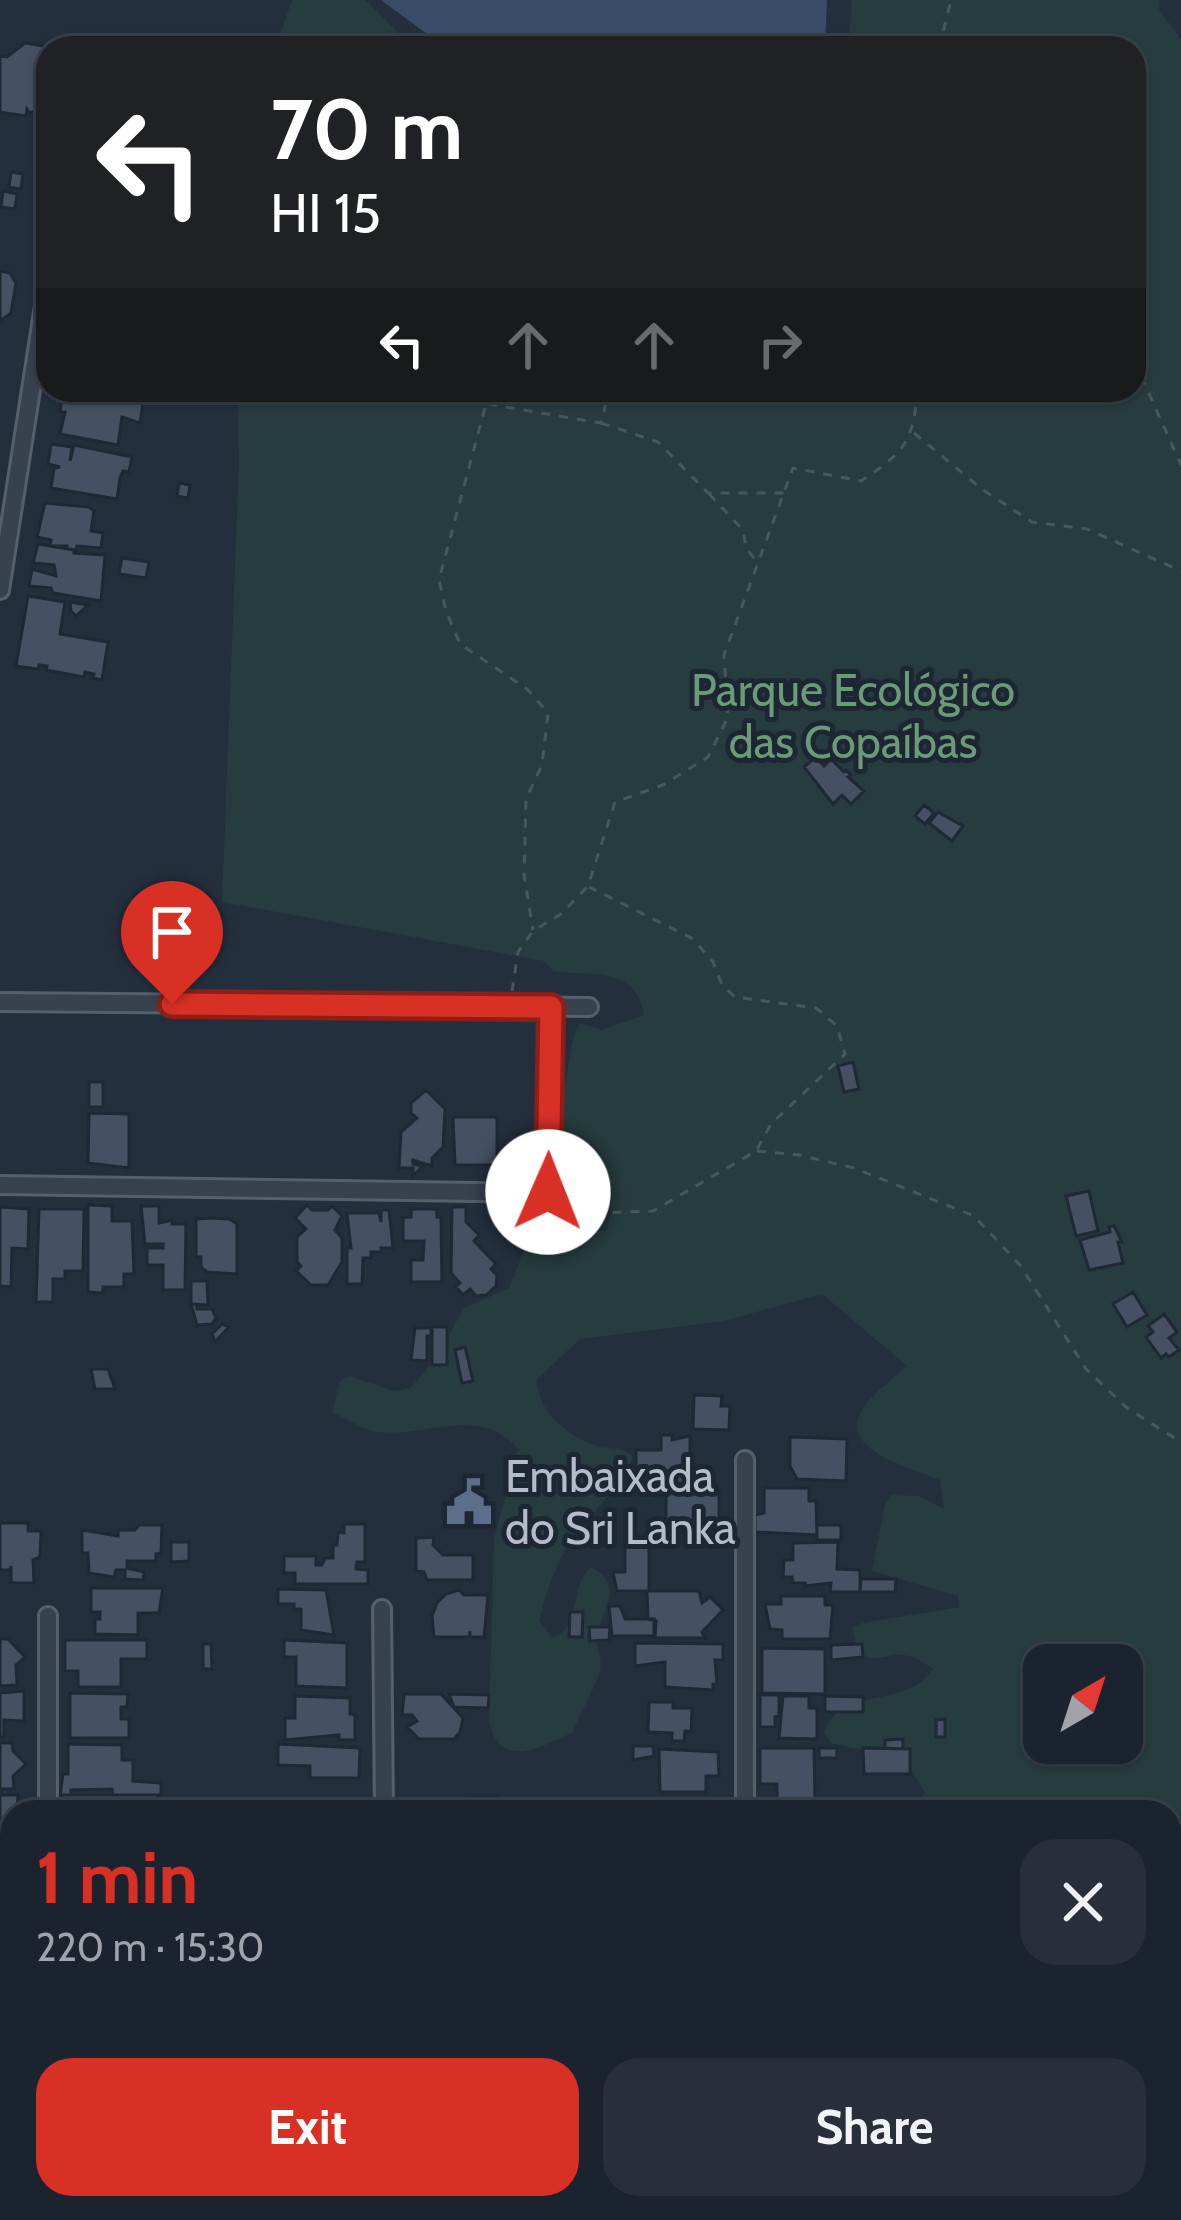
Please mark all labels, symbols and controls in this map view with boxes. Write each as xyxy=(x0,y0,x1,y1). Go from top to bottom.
text: 70 m xyxy=(270,78,463,180)
icon: left xyxy=(72,84,228,240)
text: HI 15 xyxy=(270,180,381,246)
icon: left xyxy=(369,312,435,378)
icon: ahead xyxy=(495,312,561,378)
icon: ahead xyxy=(621,312,687,378)
icon: right xyxy=(747,312,813,378)
park label: Parque Ecológico das Copaíbas xyxy=(691,663,1015,769)
pin xyxy=(121,881,223,1004)
icon: arrive xyxy=(139,899,205,965)
position arrow xyxy=(485,1129,611,1255)
place label: Embaixada do Sri Lanka xyxy=(505,1449,736,1555)
public building icon: Embaixada do Sri Lanka xyxy=(444,1477,494,1527)
north arrow xyxy=(1023,1644,1143,1764)
map controls xyxy=(1023,1644,1143,1764)
text: 1 min xyxy=(36,1834,198,1921)
button: close xyxy=(1020,1839,1146,1965)
text: 220 m · 15:30 xyxy=(36,1923,264,1971)
button: Exit xyxy=(36,2058,579,2196)
button: Share xyxy=(603,2058,1146,2196)

